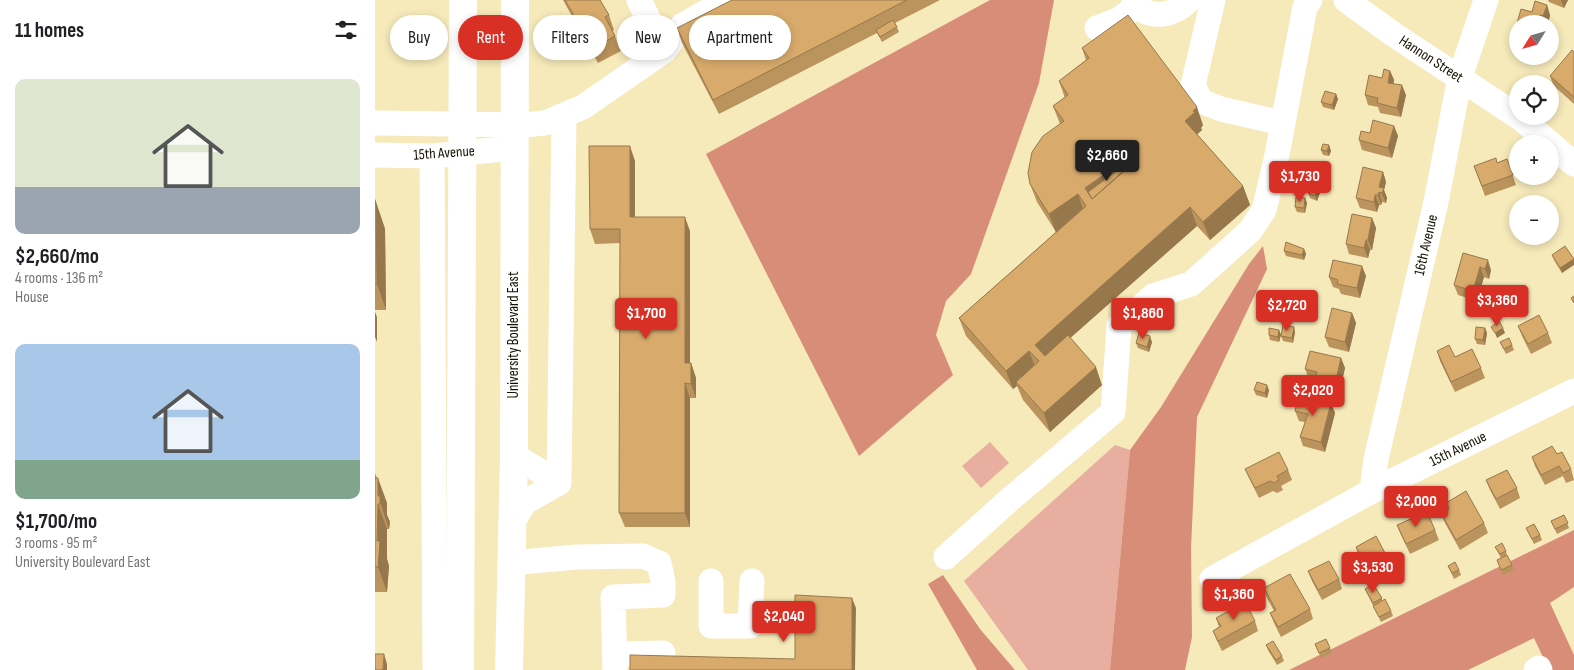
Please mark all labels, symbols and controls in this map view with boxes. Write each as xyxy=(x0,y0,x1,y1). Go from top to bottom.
chip: Buy xyxy=(390,15,448,60)
chip: Rent xyxy=(458,15,523,60)
chip: Filters xyxy=(533,15,607,60)
chip: New xyxy=(617,15,679,60)
chip: Apartment xyxy=(689,15,791,60)
north arrow xyxy=(1509,15,1559,65)
map controls xyxy=(1509,15,1559,245)
icon: filters xyxy=(332,16,360,44)
text: 11 homes xyxy=(15,18,84,43)
street label: Hannon Street xyxy=(1395,31,1467,87)
button: locate xyxy=(1509,75,1559,125)
icon: home xyxy=(143,111,233,201)
button: + xyxy=(1509,135,1559,185)
pin: $2,660 xyxy=(1066,140,1148,182)
street label: 15th Avenue xyxy=(413,141,475,165)
text: $2,660 xyxy=(1086,146,1128,165)
pin: $1,730 xyxy=(1259,160,1341,203)
text: $1,730 xyxy=(1280,167,1320,186)
button: − xyxy=(1509,195,1559,245)
street label: 16th Avenue xyxy=(1410,213,1442,277)
text: $2,660/mo xyxy=(15,244,99,269)
text: 4 rooms · 136 m² xyxy=(15,269,103,288)
street label: University Boulevard East xyxy=(504,271,523,399)
pin: $3,360 xyxy=(1456,284,1538,327)
text: House xyxy=(15,288,49,307)
pin: $2,720 xyxy=(1246,290,1328,332)
text: $3,360 xyxy=(1476,291,1518,310)
text: $2,720 xyxy=(1267,296,1307,315)
pin: $1,700 xyxy=(605,298,687,340)
pin: $1,860 xyxy=(1102,298,1184,340)
text: $1,700 xyxy=(626,304,666,323)
text: $1,860 xyxy=(1122,304,1164,323)
pin: $2,020 xyxy=(1272,374,1354,417)
icon: home xyxy=(143,376,233,466)
text: $2,020 xyxy=(1293,381,1334,400)
street label: 15th Avenue xyxy=(1426,427,1490,471)
pin: $2,000 xyxy=(1375,486,1457,528)
text: $2,000 xyxy=(1395,492,1437,511)
text: $1,700/mo xyxy=(15,509,97,534)
text: 3 rooms · 95 m² xyxy=(15,534,97,553)
pin: $3,530 xyxy=(1332,552,1414,594)
text: University Boulevard East xyxy=(15,553,151,572)
text: $3,530 xyxy=(1353,558,1393,577)
pin: $1,360 xyxy=(1193,578,1275,621)
text: $1,360 xyxy=(1214,585,1254,604)
pin: $2,040 xyxy=(743,600,825,643)
text: $2,040 xyxy=(763,607,805,626)

